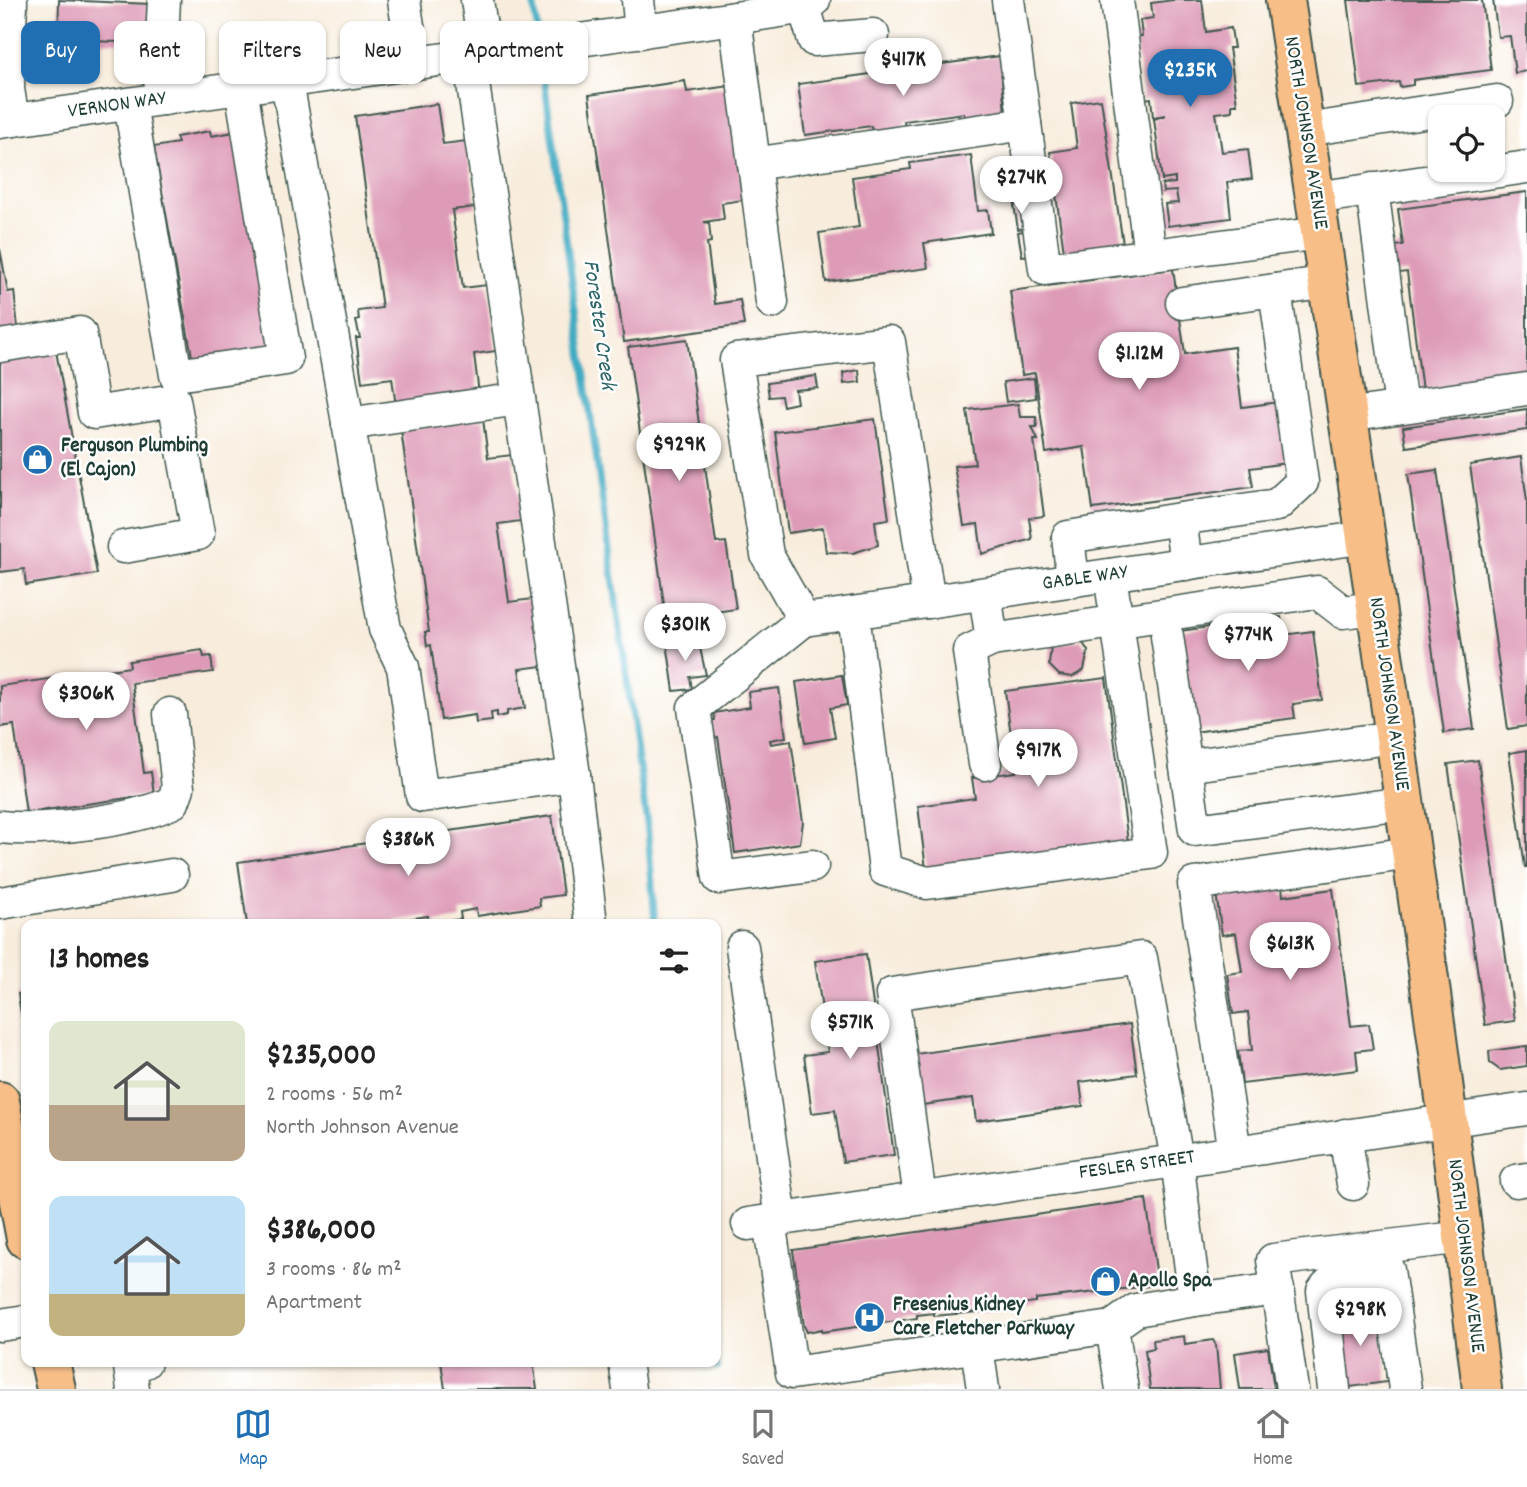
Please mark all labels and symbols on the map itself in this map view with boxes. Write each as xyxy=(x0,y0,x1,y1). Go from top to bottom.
street label: NORTH JOHNSON AVENUE xyxy=(1275,34,1335,232)
pin: $417K xyxy=(854,38,952,98)
pin: $235K xyxy=(1141,50,1239,109)
street label: VERNON WAY xyxy=(66,84,169,128)
pin: $274K xyxy=(972,156,1070,216)
water label: Forester Creek xyxy=(573,258,624,395)
pin: $1.12M xyxy=(1082,332,1196,392)
pin: $929K xyxy=(630,424,728,483)
place label: Ferguson Plumbing (El Cajon) xyxy=(61,432,208,486)
shop icon: Ferguson Plumbing (El Cajon) xyxy=(21,442,55,476)
street label: GABLE WAY xyxy=(1040,558,1131,600)
street label: NORTH JOHNSON AVENUE xyxy=(1360,595,1416,793)
pin: $301K xyxy=(636,604,734,663)
pin: $774K xyxy=(1199,614,1297,673)
pin: $306K xyxy=(37,672,135,732)
pin: $917K xyxy=(989,730,1087,789)
pin: $386K xyxy=(359,818,457,878)
pin: $613K xyxy=(1241,922,1339,982)
pin: $571K xyxy=(801,1002,899,1061)
street label: FESLER STREET xyxy=(1077,1143,1197,1189)
street label: NORTH JOHNSON AVENUE xyxy=(1438,1157,1492,1355)
shop icon: Apollo Spa xyxy=(1088,1265,1122,1299)
place label: Apollo Spa xyxy=(1128,1267,1213,1297)
pin: $298K xyxy=(1311,1288,1409,1348)
place label: Fresenius Kidney Care Fletcher Parkway xyxy=(893,1291,1075,1345)
hospital icon: Fresenius Kidney Care Fletcher Parkway xyxy=(853,1301,887,1335)

